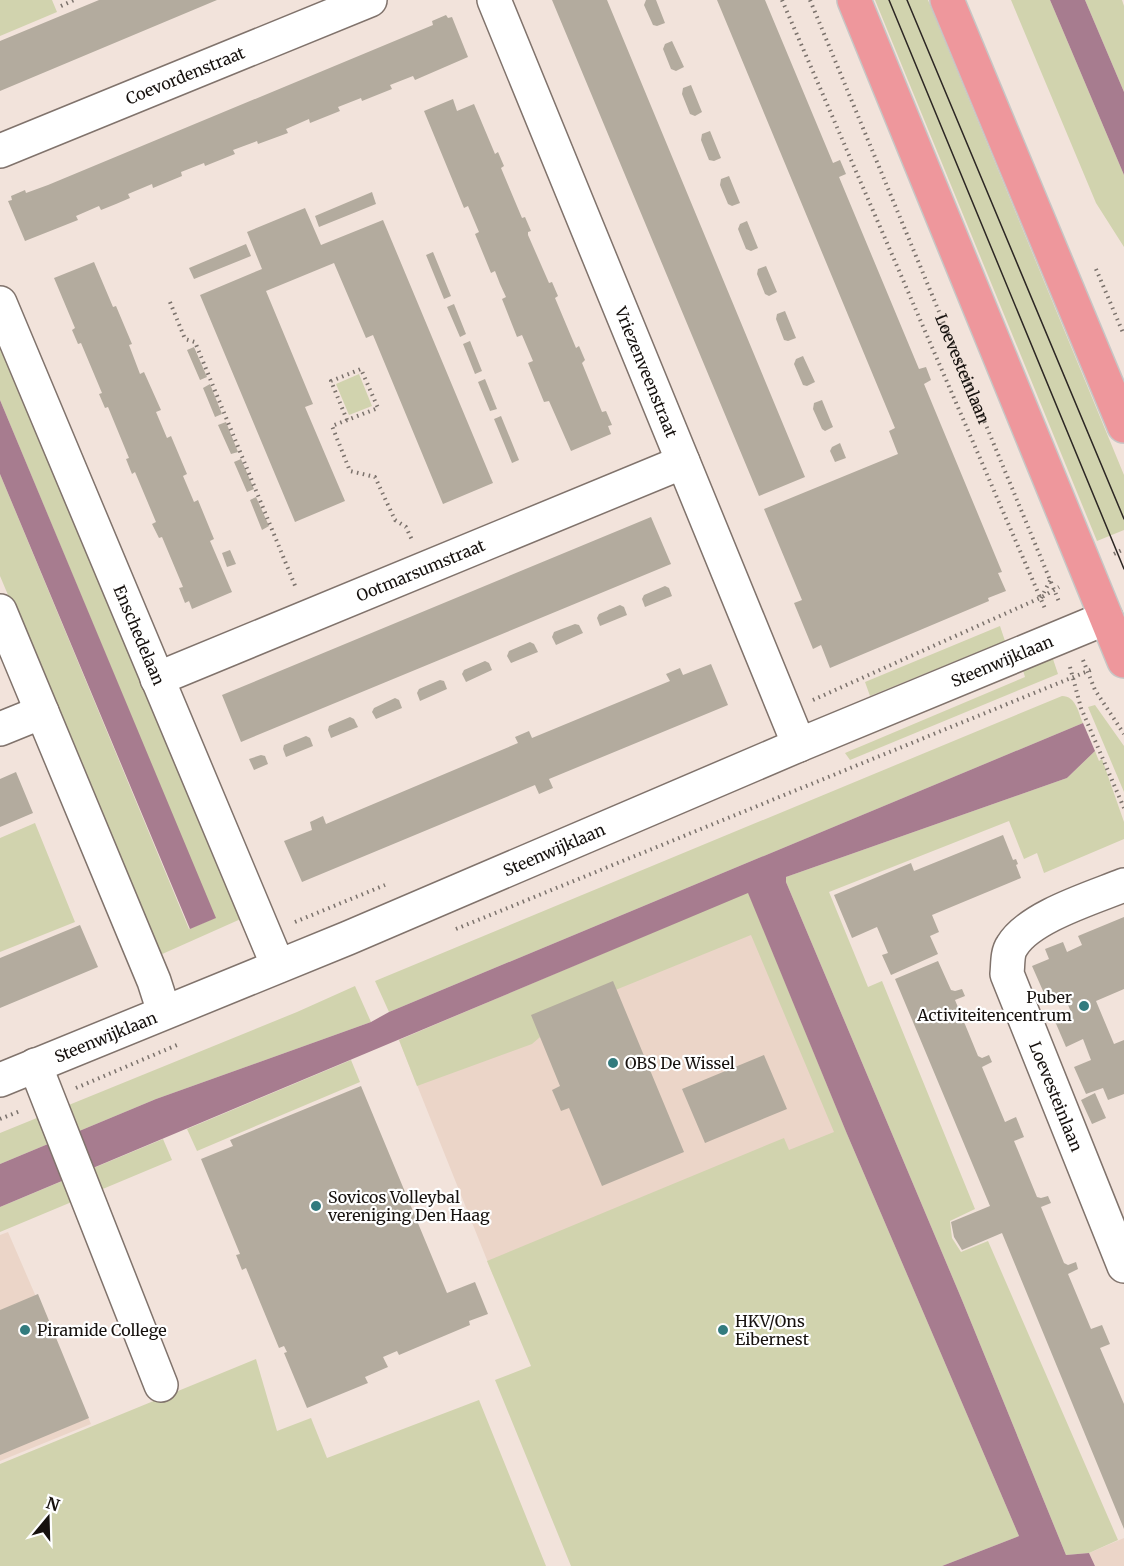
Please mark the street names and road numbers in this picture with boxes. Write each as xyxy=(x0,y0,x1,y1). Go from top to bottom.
street label: Coevordenstraat xyxy=(123,42,248,109)
street label: Vriezenveenstraat xyxy=(610,303,682,441)
street label: Loevesteinlaan xyxy=(931,311,994,427)
street label: Ootmarsumstraat xyxy=(353,535,489,606)
street label: Enschedelaan xyxy=(109,582,169,688)
street label: Steenwijklaan xyxy=(948,631,1056,691)
street label: Steenwijklaan xyxy=(500,819,608,880)
street label: Steenwijklaan xyxy=(51,1007,160,1067)
street label: Loevesteinlaan xyxy=(1025,1039,1087,1155)

